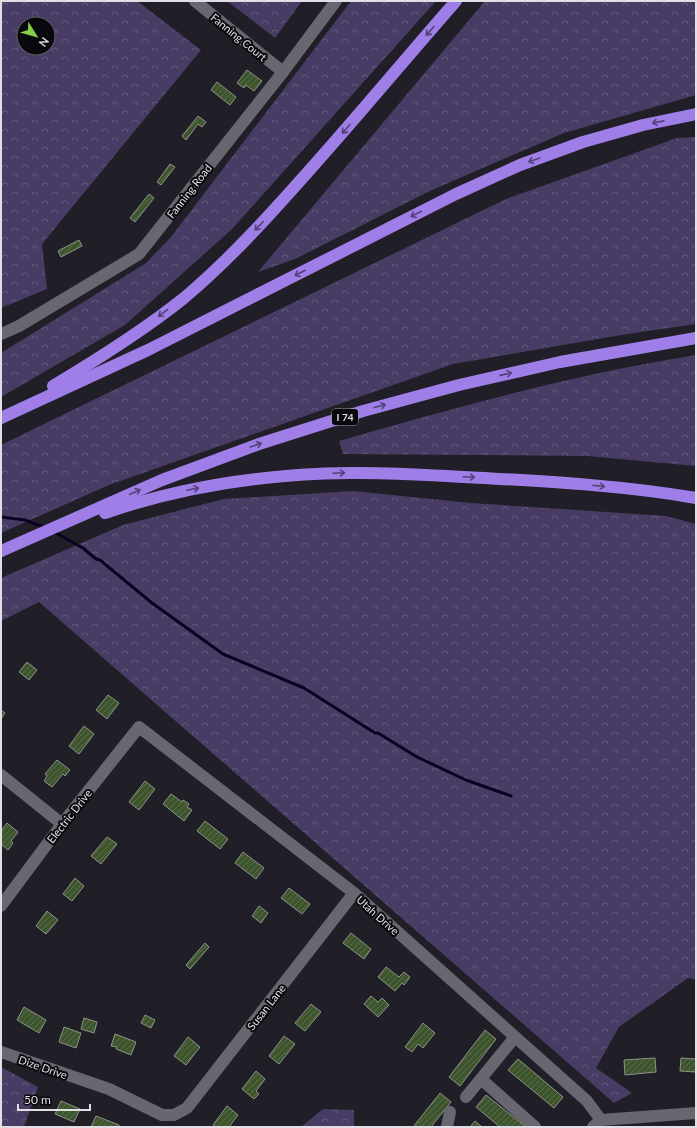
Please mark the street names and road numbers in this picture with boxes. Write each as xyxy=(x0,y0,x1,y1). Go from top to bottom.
street label: Fanning Court xyxy=(208,11,270,63)
street label: Fanning Road xyxy=(164,161,214,221)
road number: I 74 xyxy=(332,409,358,425)
street label: Electric Drive xyxy=(44,786,94,846)
street label: Utah Drive xyxy=(354,893,402,938)
street label: Susan Lane xyxy=(244,981,288,1032)
street label: Dize Drive xyxy=(17,1053,69,1081)

